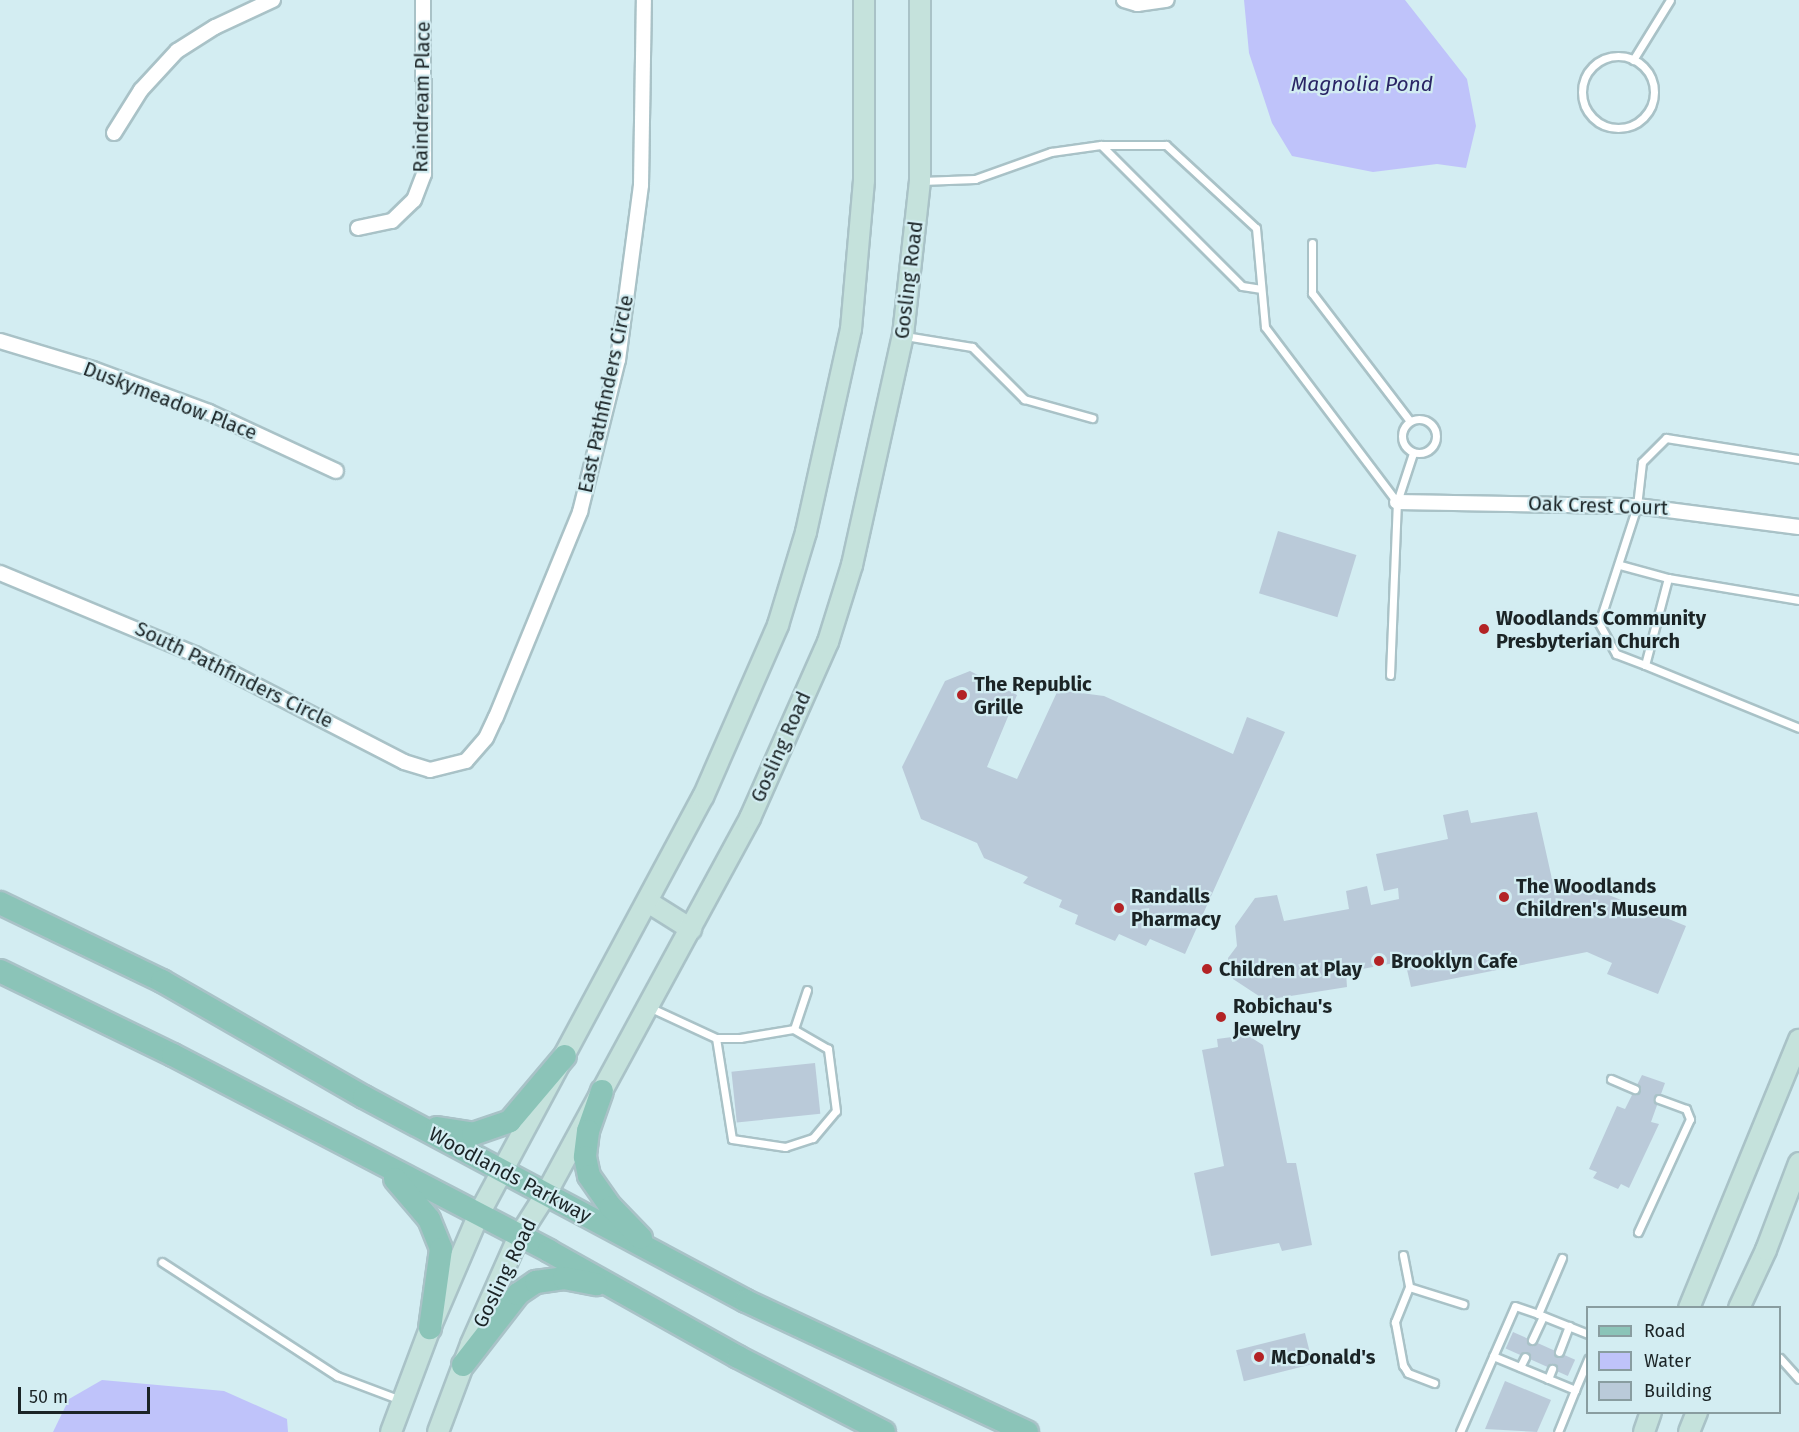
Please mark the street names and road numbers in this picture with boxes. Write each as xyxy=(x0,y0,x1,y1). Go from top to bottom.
street label: Raindream Place xyxy=(409,21,435,173)
street label: Gosling Road xyxy=(890,220,928,340)
street label: East Pathfinders Circle xyxy=(573,293,639,495)
street label: Duskymeadow Place xyxy=(80,357,260,445)
street label: Oak Crest Court xyxy=(1528,492,1668,520)
street label: South Pathfinders Circle xyxy=(131,617,337,733)
street label: Gosling Road xyxy=(746,688,816,806)
street label: Woodlands Parkway xyxy=(425,1122,595,1228)
street label: Gosling Road xyxy=(468,1214,542,1332)

